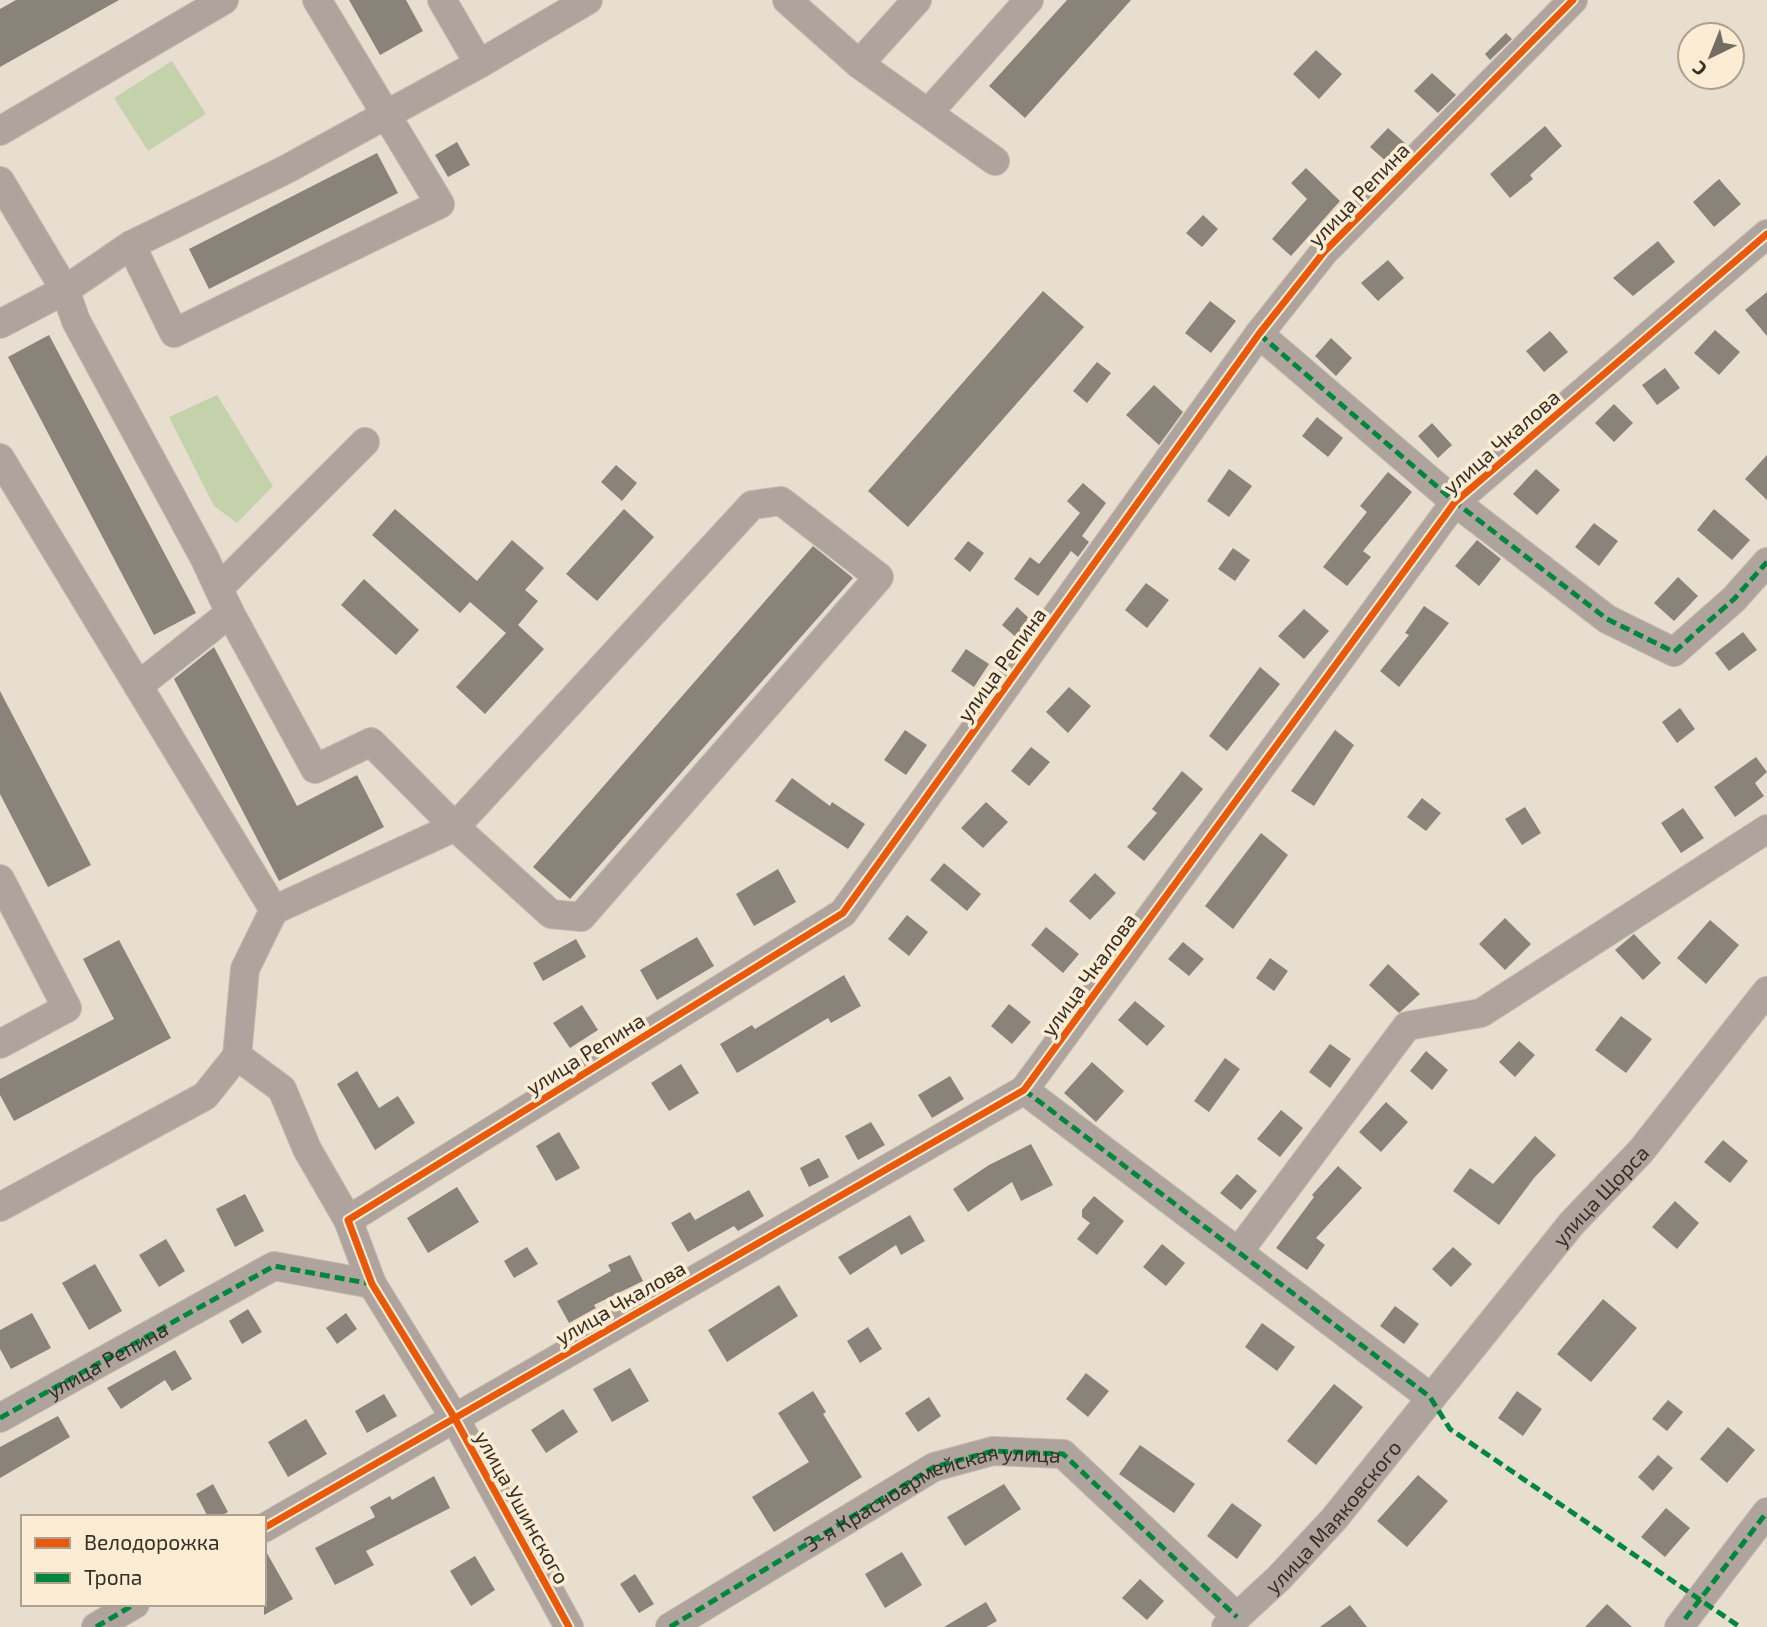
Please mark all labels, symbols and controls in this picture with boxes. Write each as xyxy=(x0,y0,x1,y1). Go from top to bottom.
north arrow xyxy=(1676,21,1746,91)
text: С xyxy=(1687,57,1711,81)
street label: улица Репина xyxy=(1302,137,1415,252)
street label: улица Чкалова xyxy=(1438,384,1565,499)
street label: улица Репина xyxy=(951,602,1052,727)
street label: улица Чкалова xyxy=(1035,907,1142,1041)
street label: улица Репина xyxy=(521,1007,649,1100)
street label: улица Щорса xyxy=(1546,1139,1653,1251)
street label: улица Чкалова xyxy=(550,1255,690,1350)
street label: улица Репина xyxy=(41,1315,172,1403)
street label: улица Ушинского xyxy=(470,1426,575,1588)
street label: улица Маяковского xyxy=(1259,1434,1405,1598)
street label: 3-я Красноармейская улица xyxy=(799,1438,1061,1556)
legend xyxy=(21,1515,266,1606)
text: Велодорожка xyxy=(84,1529,220,1554)
text: Тропа xyxy=(84,1564,142,1589)

